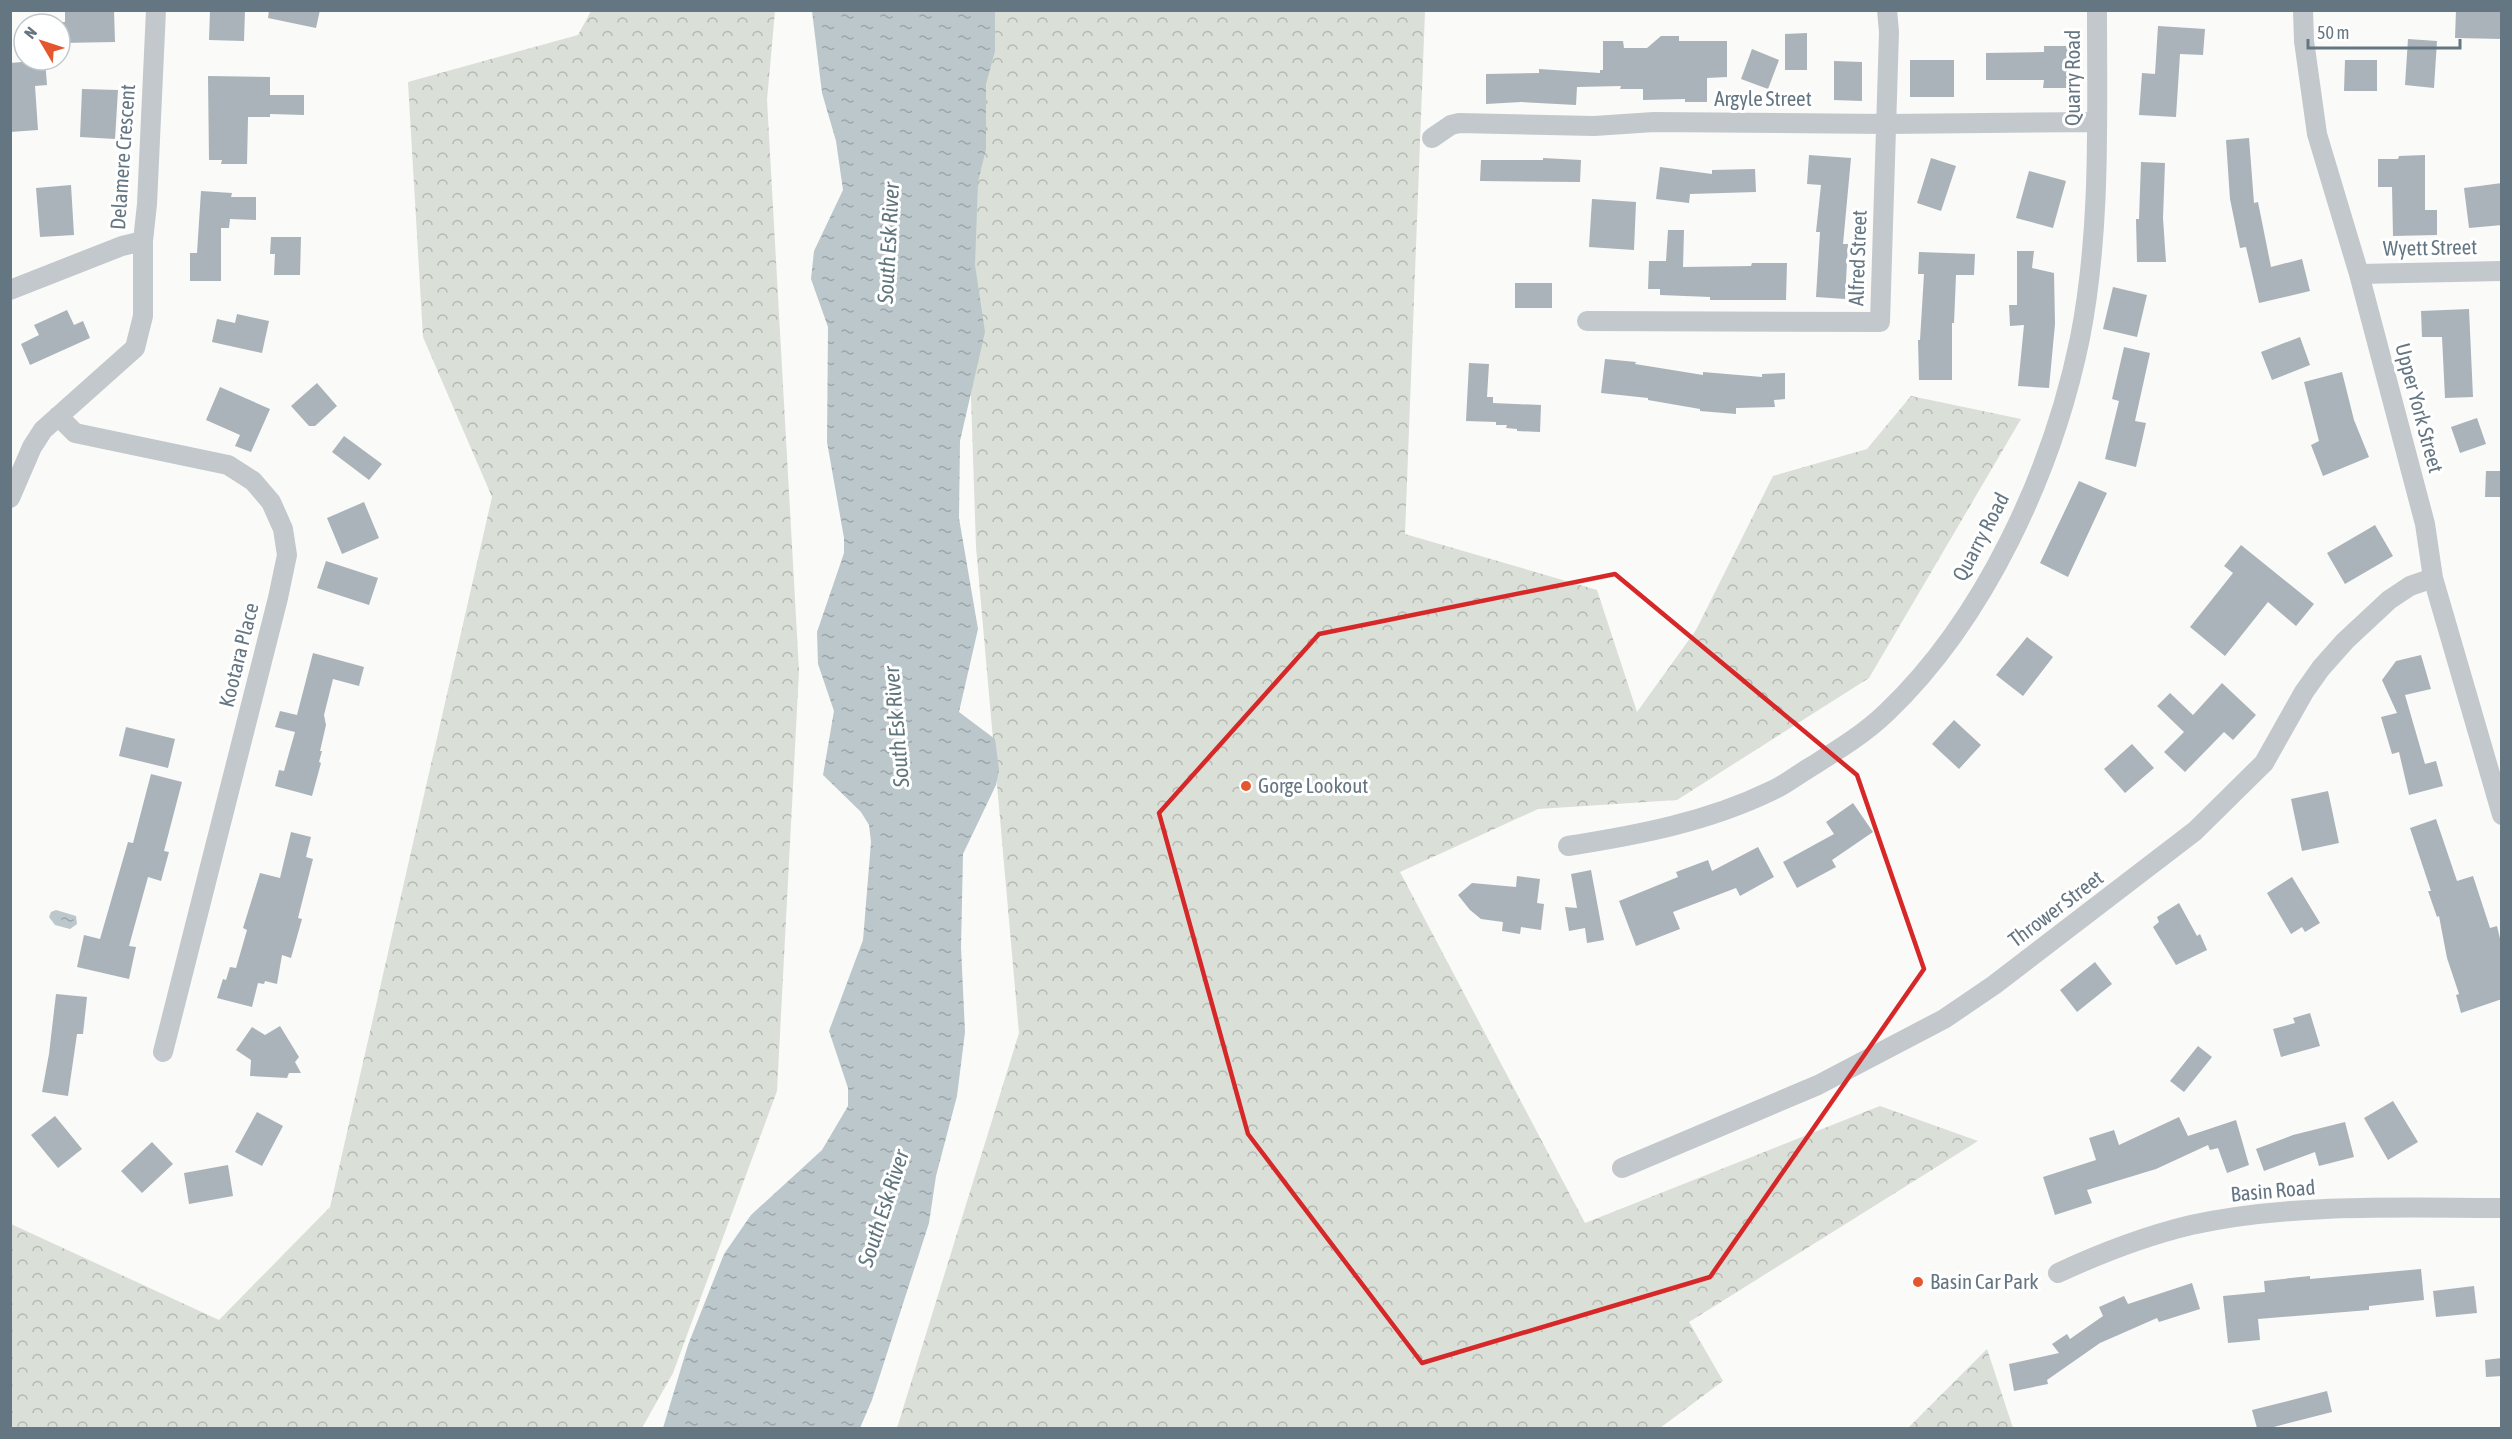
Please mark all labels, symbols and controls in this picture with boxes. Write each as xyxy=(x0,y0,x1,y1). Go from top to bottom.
north arrow xyxy=(12,12,72,72)
scale bar xyxy=(2308,12,2460,50)
text: 50 m xyxy=(2317,22,2349,43)
text: N xyxy=(20,23,40,42)
street label: Quarry Road xyxy=(2060,30,2084,126)
street label: Delamere Crescent xyxy=(105,83,139,231)
street label: Argyle Street xyxy=(1714,86,1812,110)
water label: South Esk River xyxy=(872,180,904,305)
street label: Alfred Street xyxy=(1843,209,1871,306)
street label: Wyett Street xyxy=(2383,234,2477,260)
street label: Upper York Street xyxy=(2391,340,2449,475)
street label: Quarry Road xyxy=(1947,488,2013,585)
street label: Kootara Place xyxy=(213,600,263,709)
water label: South Esk River xyxy=(878,664,914,790)
place label: Gorge Lookout xyxy=(1258,773,1368,797)
marker: Gorge Lookout xyxy=(1239,779,1253,793)
street label: Thrower Street xyxy=(2004,865,2107,951)
water label: South Esk River xyxy=(852,1145,915,1271)
street label: Basin Road xyxy=(2229,1174,2316,1206)
place label: Basin Car Park xyxy=(1930,1269,2038,1293)
marker: Basin Car Park xyxy=(1911,1275,1925,1289)

